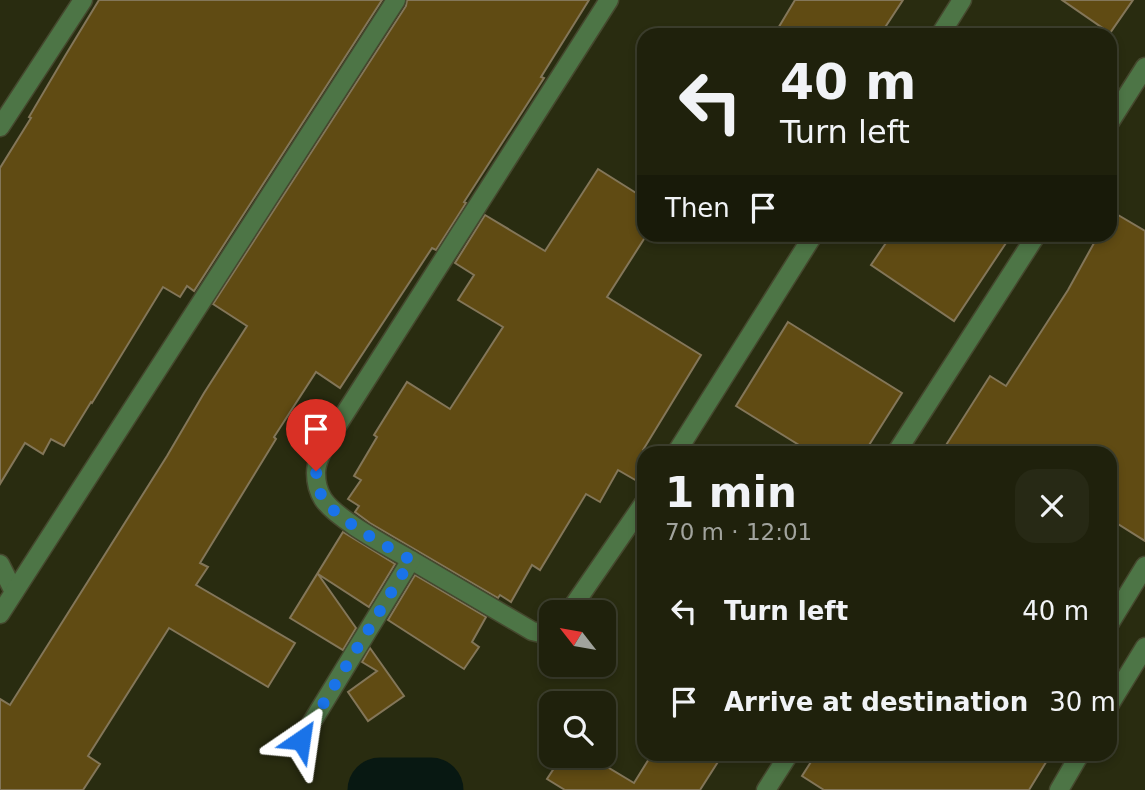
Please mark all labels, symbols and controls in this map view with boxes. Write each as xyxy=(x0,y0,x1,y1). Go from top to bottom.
text: 40 m xyxy=(780,54,916,111)
icon: left xyxy=(665,56,756,147)
text: Turn left xyxy=(780,113,910,151)
icon: arrive xyxy=(744,189,782,227)
text: Then xyxy=(665,193,730,223)
pin xyxy=(286,399,346,471)
icon: arrive xyxy=(297,410,335,448)
text: 1 min xyxy=(665,468,797,517)
button: close xyxy=(1015,469,1089,543)
text: 70 m · 12:01 xyxy=(665,519,812,545)
icon: left xyxy=(665,592,703,630)
text: Turn left xyxy=(724,596,848,626)
text: 40 m xyxy=(1022,596,1089,626)
north arrow xyxy=(539,600,616,677)
map controls xyxy=(539,600,616,768)
icon: arrive xyxy=(665,683,703,721)
text: Arrive at destination xyxy=(724,687,1028,717)
text: 30 m xyxy=(1049,687,1116,717)
button: search xyxy=(539,691,616,768)
position arrow xyxy=(264,703,338,777)

